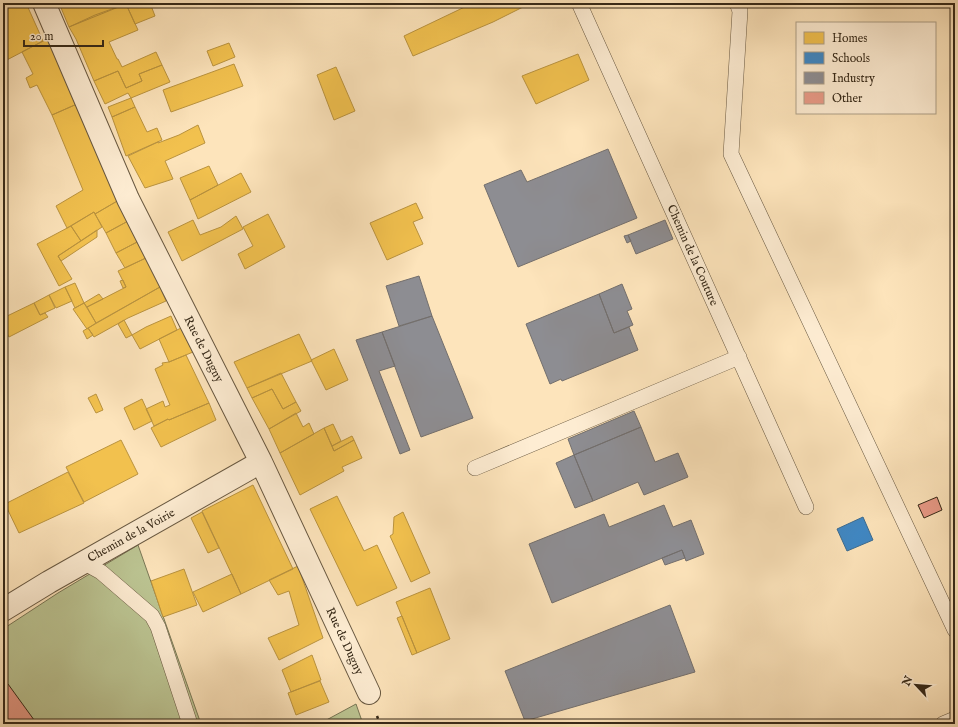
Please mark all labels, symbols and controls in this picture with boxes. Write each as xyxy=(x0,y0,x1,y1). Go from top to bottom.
scale bar xyxy=(24,22,103,48)
legend xyxy=(796,22,936,114)
text: 20 m xyxy=(30,29,53,44)
text: Homes xyxy=(832,31,868,46)
text: Schools xyxy=(832,51,870,66)
text: Industry xyxy=(832,71,875,86)
text: Other xyxy=(832,91,863,106)
street label: Chemin de la Couture xyxy=(664,202,722,309)
street label: Rue de Dugny xyxy=(180,314,227,385)
street label: Chemin de la Voirie xyxy=(85,505,178,566)
street label: Rue de Dugny xyxy=(322,605,367,677)
north arrow xyxy=(896,665,936,705)
text: N xyxy=(899,673,916,689)

